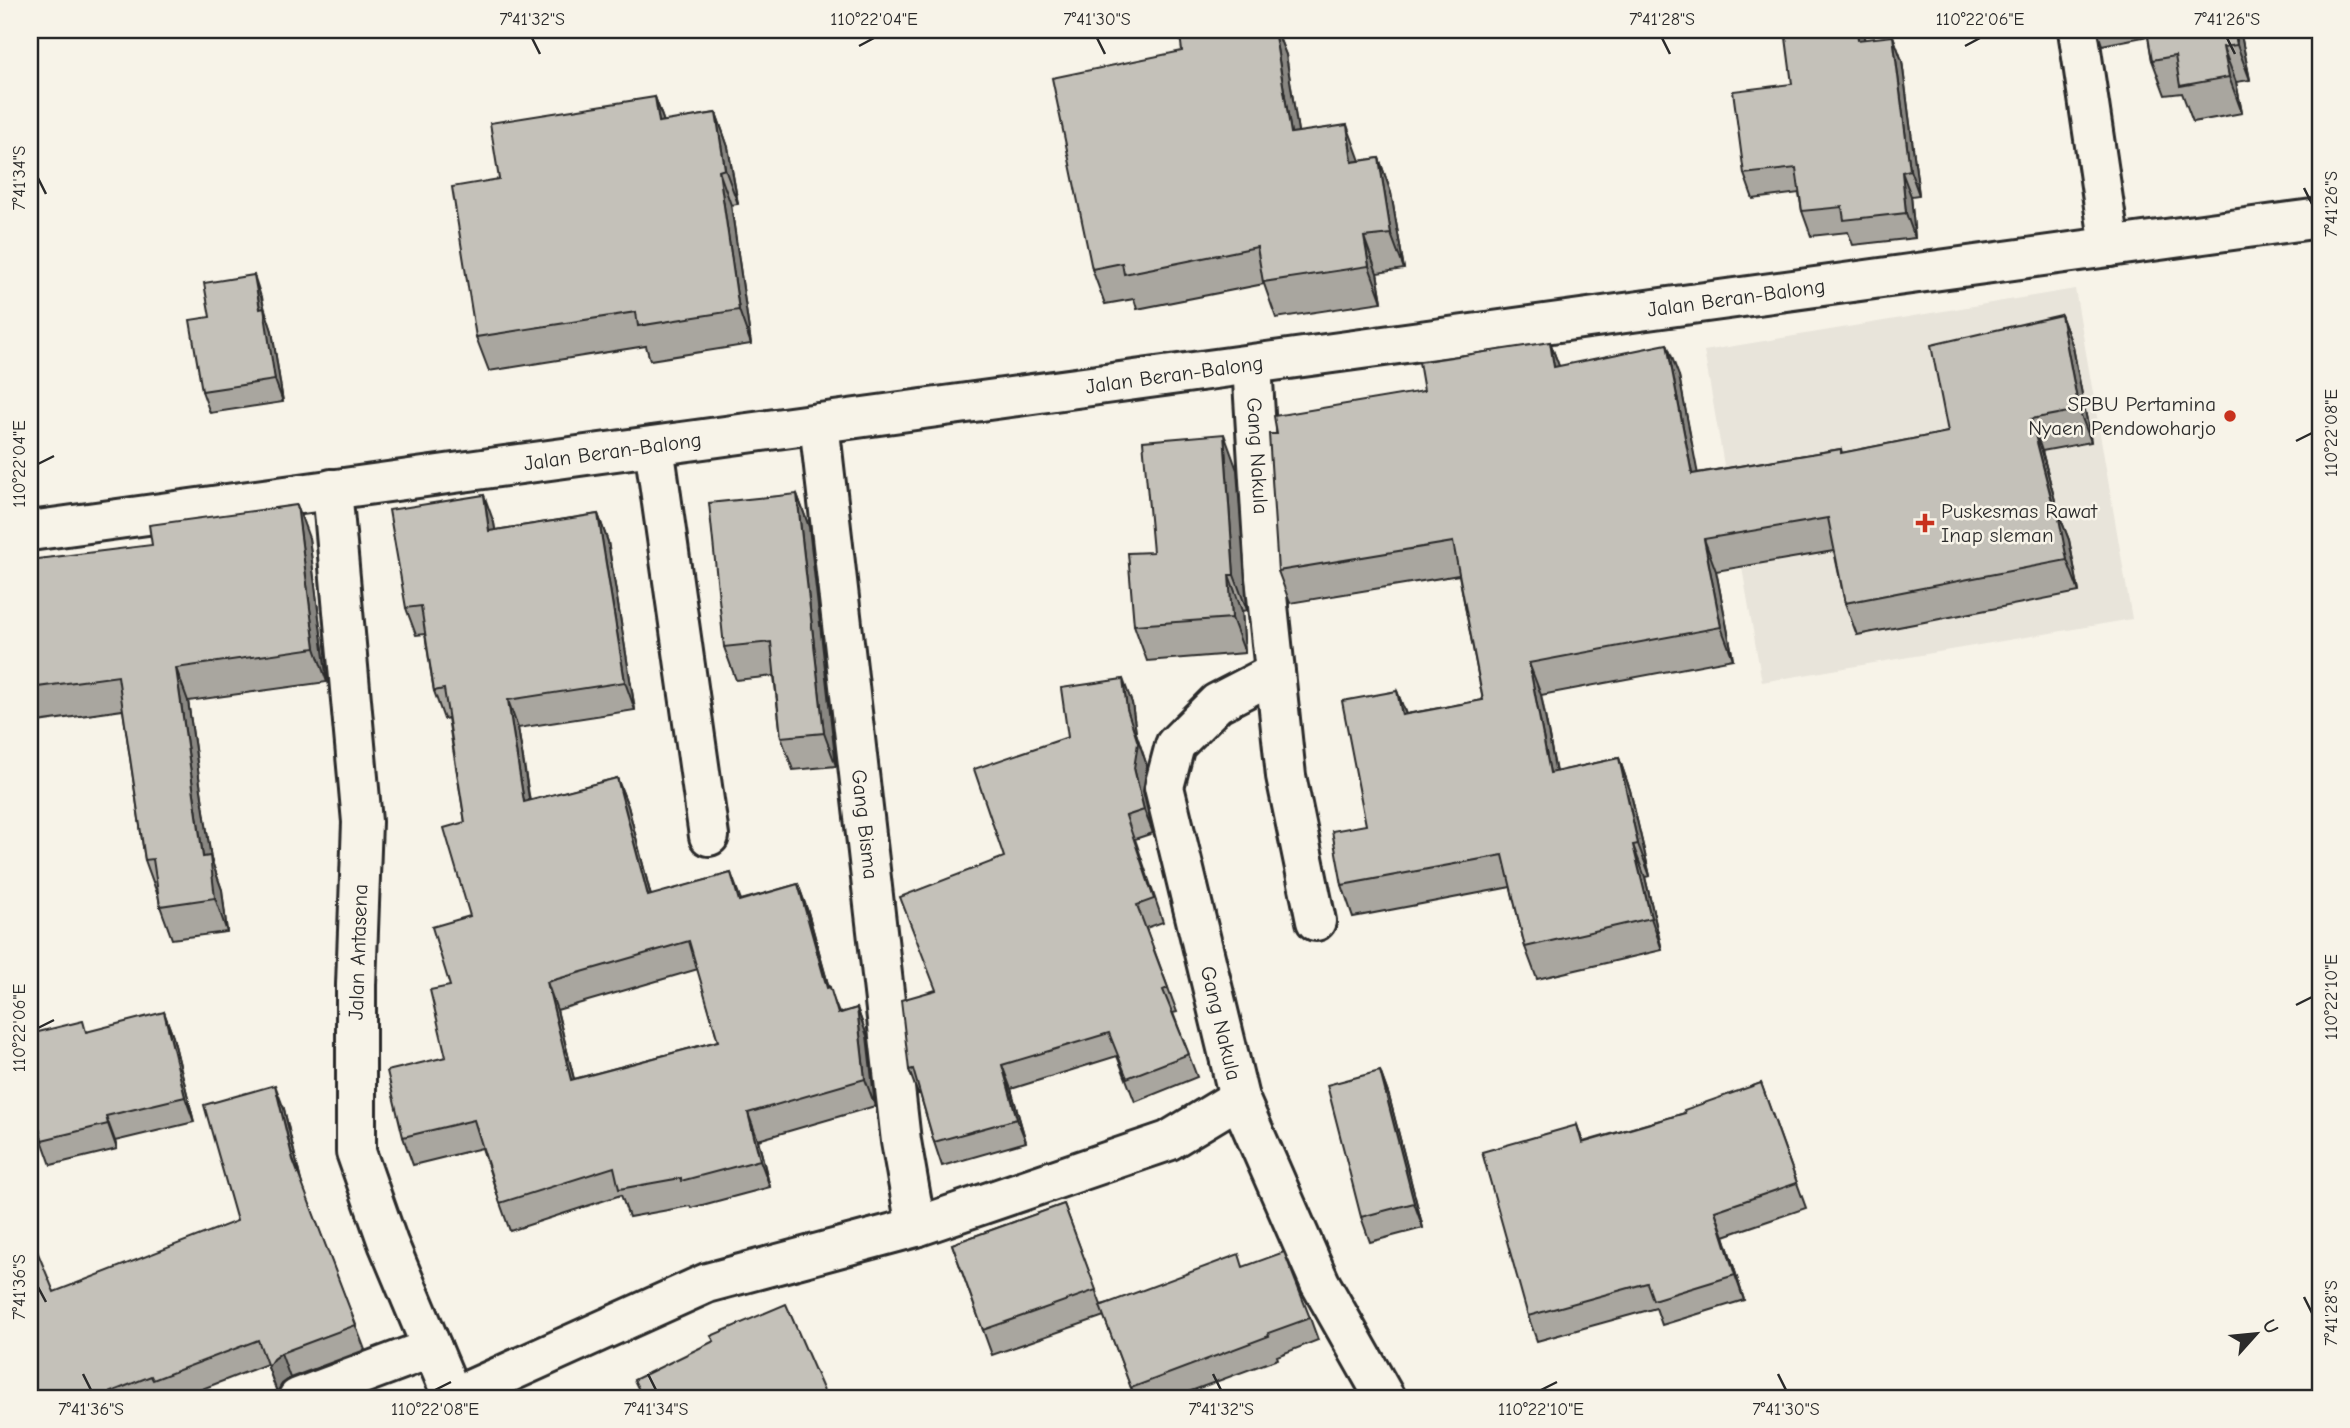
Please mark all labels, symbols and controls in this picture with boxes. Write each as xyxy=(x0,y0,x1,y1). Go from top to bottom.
text: 7°41'32"S xyxy=(499,9,565,30)
text: 110°22'04"E xyxy=(830,9,918,30)
text: 7°41'30"S xyxy=(1063,9,1131,30)
text: 7°41'28"S xyxy=(1629,9,1695,30)
text: 110°22'06"E xyxy=(1936,9,2024,30)
text: 7°41'26"S xyxy=(2194,9,2260,30)
text: 7°41'34"S xyxy=(9,145,30,211)
text: 7°41'26"S xyxy=(2321,171,2342,237)
street label: Jalan Beran-Balong xyxy=(1646,274,1827,322)
street label: Jalan Beran-Balong xyxy=(1084,351,1265,399)
text: 110°22'08"E xyxy=(2321,389,2342,477)
place label: SPBU Pertamina Nyaen Pendowoharjo xyxy=(2028,392,2216,440)
street label: Gang Nakula xyxy=(1242,397,1273,515)
marker: SPBU Pertamina Nyaen Pendowoharjo xyxy=(2222,408,2238,424)
text: 110°22'04"E xyxy=(9,420,30,508)
street label: Jalan Beran-Balong xyxy=(522,427,703,475)
place label: Puskesmas Rawat Inap sleman xyxy=(1941,499,2098,547)
marker: Puskesmas Rawat Inap sleman xyxy=(1915,513,1935,533)
street label: Gang Bisma xyxy=(847,768,883,881)
street label: Jalan Antasena xyxy=(344,884,372,1020)
text: 110°22'10"E xyxy=(2321,954,2342,1040)
street label: Gang Nakula xyxy=(1196,964,1246,1083)
text: 110°22'06"E xyxy=(9,984,30,1072)
text: 7°41'36"S xyxy=(9,1254,30,1320)
text: 7°41'28"S xyxy=(2321,1280,2342,1346)
north arrow xyxy=(2220,1298,2290,1368)
text: U xyxy=(2258,1316,2283,1337)
text: 7°41'36"S xyxy=(58,1399,124,1420)
text: 110°22'08"E xyxy=(391,1399,479,1420)
text: 7°41'34"S xyxy=(623,1399,689,1420)
text: 7°41'32"S xyxy=(1188,1399,1254,1420)
text: 110°22'10"E xyxy=(1498,1399,1584,1420)
text: 7°41'30"S xyxy=(1752,1399,1820,1420)

